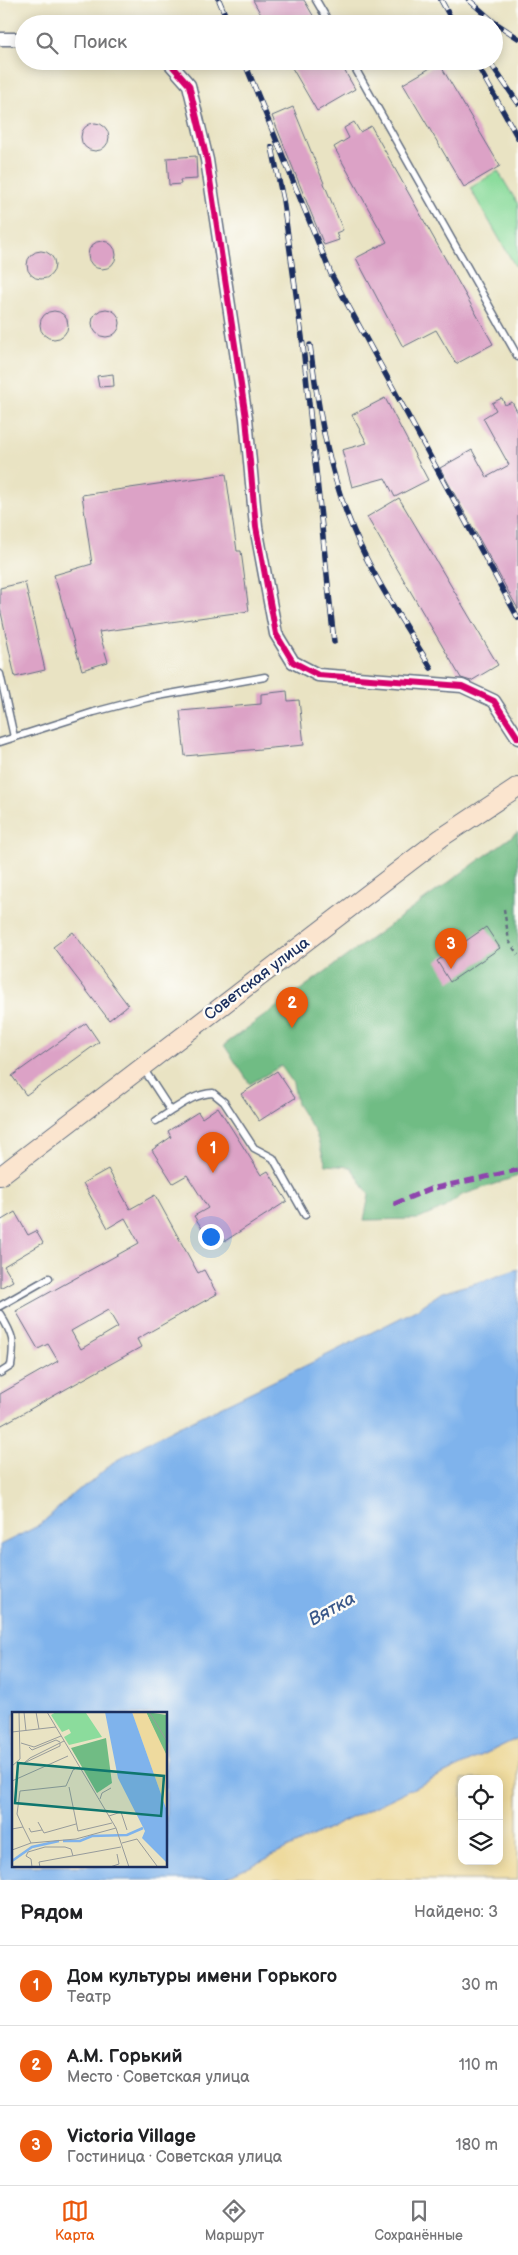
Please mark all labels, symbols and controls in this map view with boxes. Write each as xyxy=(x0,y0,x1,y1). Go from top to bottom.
search box xyxy=(15,15,503,70)
icon: search xyxy=(33,29,61,57)
text: Поиск xyxy=(73,31,127,54)
pin: 3 xyxy=(435,928,467,969)
street label: Советская улица xyxy=(201,933,314,1025)
pin: 2 xyxy=(276,987,308,1028)
pin: 1 xyxy=(197,1132,229,1173)
your location xyxy=(198,1224,224,1250)
water label: Вятка xyxy=(305,1588,359,1630)
inset map xyxy=(12,1712,168,1868)
map controls xyxy=(458,1775,503,1865)
button: locate xyxy=(458,1775,503,1820)
button: layers xyxy=(458,1820,503,1865)
text: Рядом xyxy=(20,1900,83,1925)
text: Найдено: 3 xyxy=(414,1903,498,1922)
text: Дом культуры имени Горького xyxy=(67,1965,337,1988)
text: 1 xyxy=(33,1976,39,1995)
text: 30 m xyxy=(461,1976,498,1995)
text: Театр xyxy=(67,1988,111,2007)
text: А.М. Горький xyxy=(67,2045,182,2068)
text: 2 xyxy=(31,2056,41,2075)
text: 110 m xyxy=(459,2056,498,2075)
text: Место · Советская улица xyxy=(67,2068,250,2087)
text: Victoria Village xyxy=(67,2125,196,2148)
text: 3 xyxy=(31,2136,41,2155)
text: 180 m xyxy=(456,2136,498,2155)
text: Гостиница · Советская улица xyxy=(67,2148,282,2167)
tab: Карта xyxy=(55,2197,95,2244)
tab: Маршрут xyxy=(205,2197,264,2244)
tab: Сохранённые xyxy=(374,2197,463,2244)

